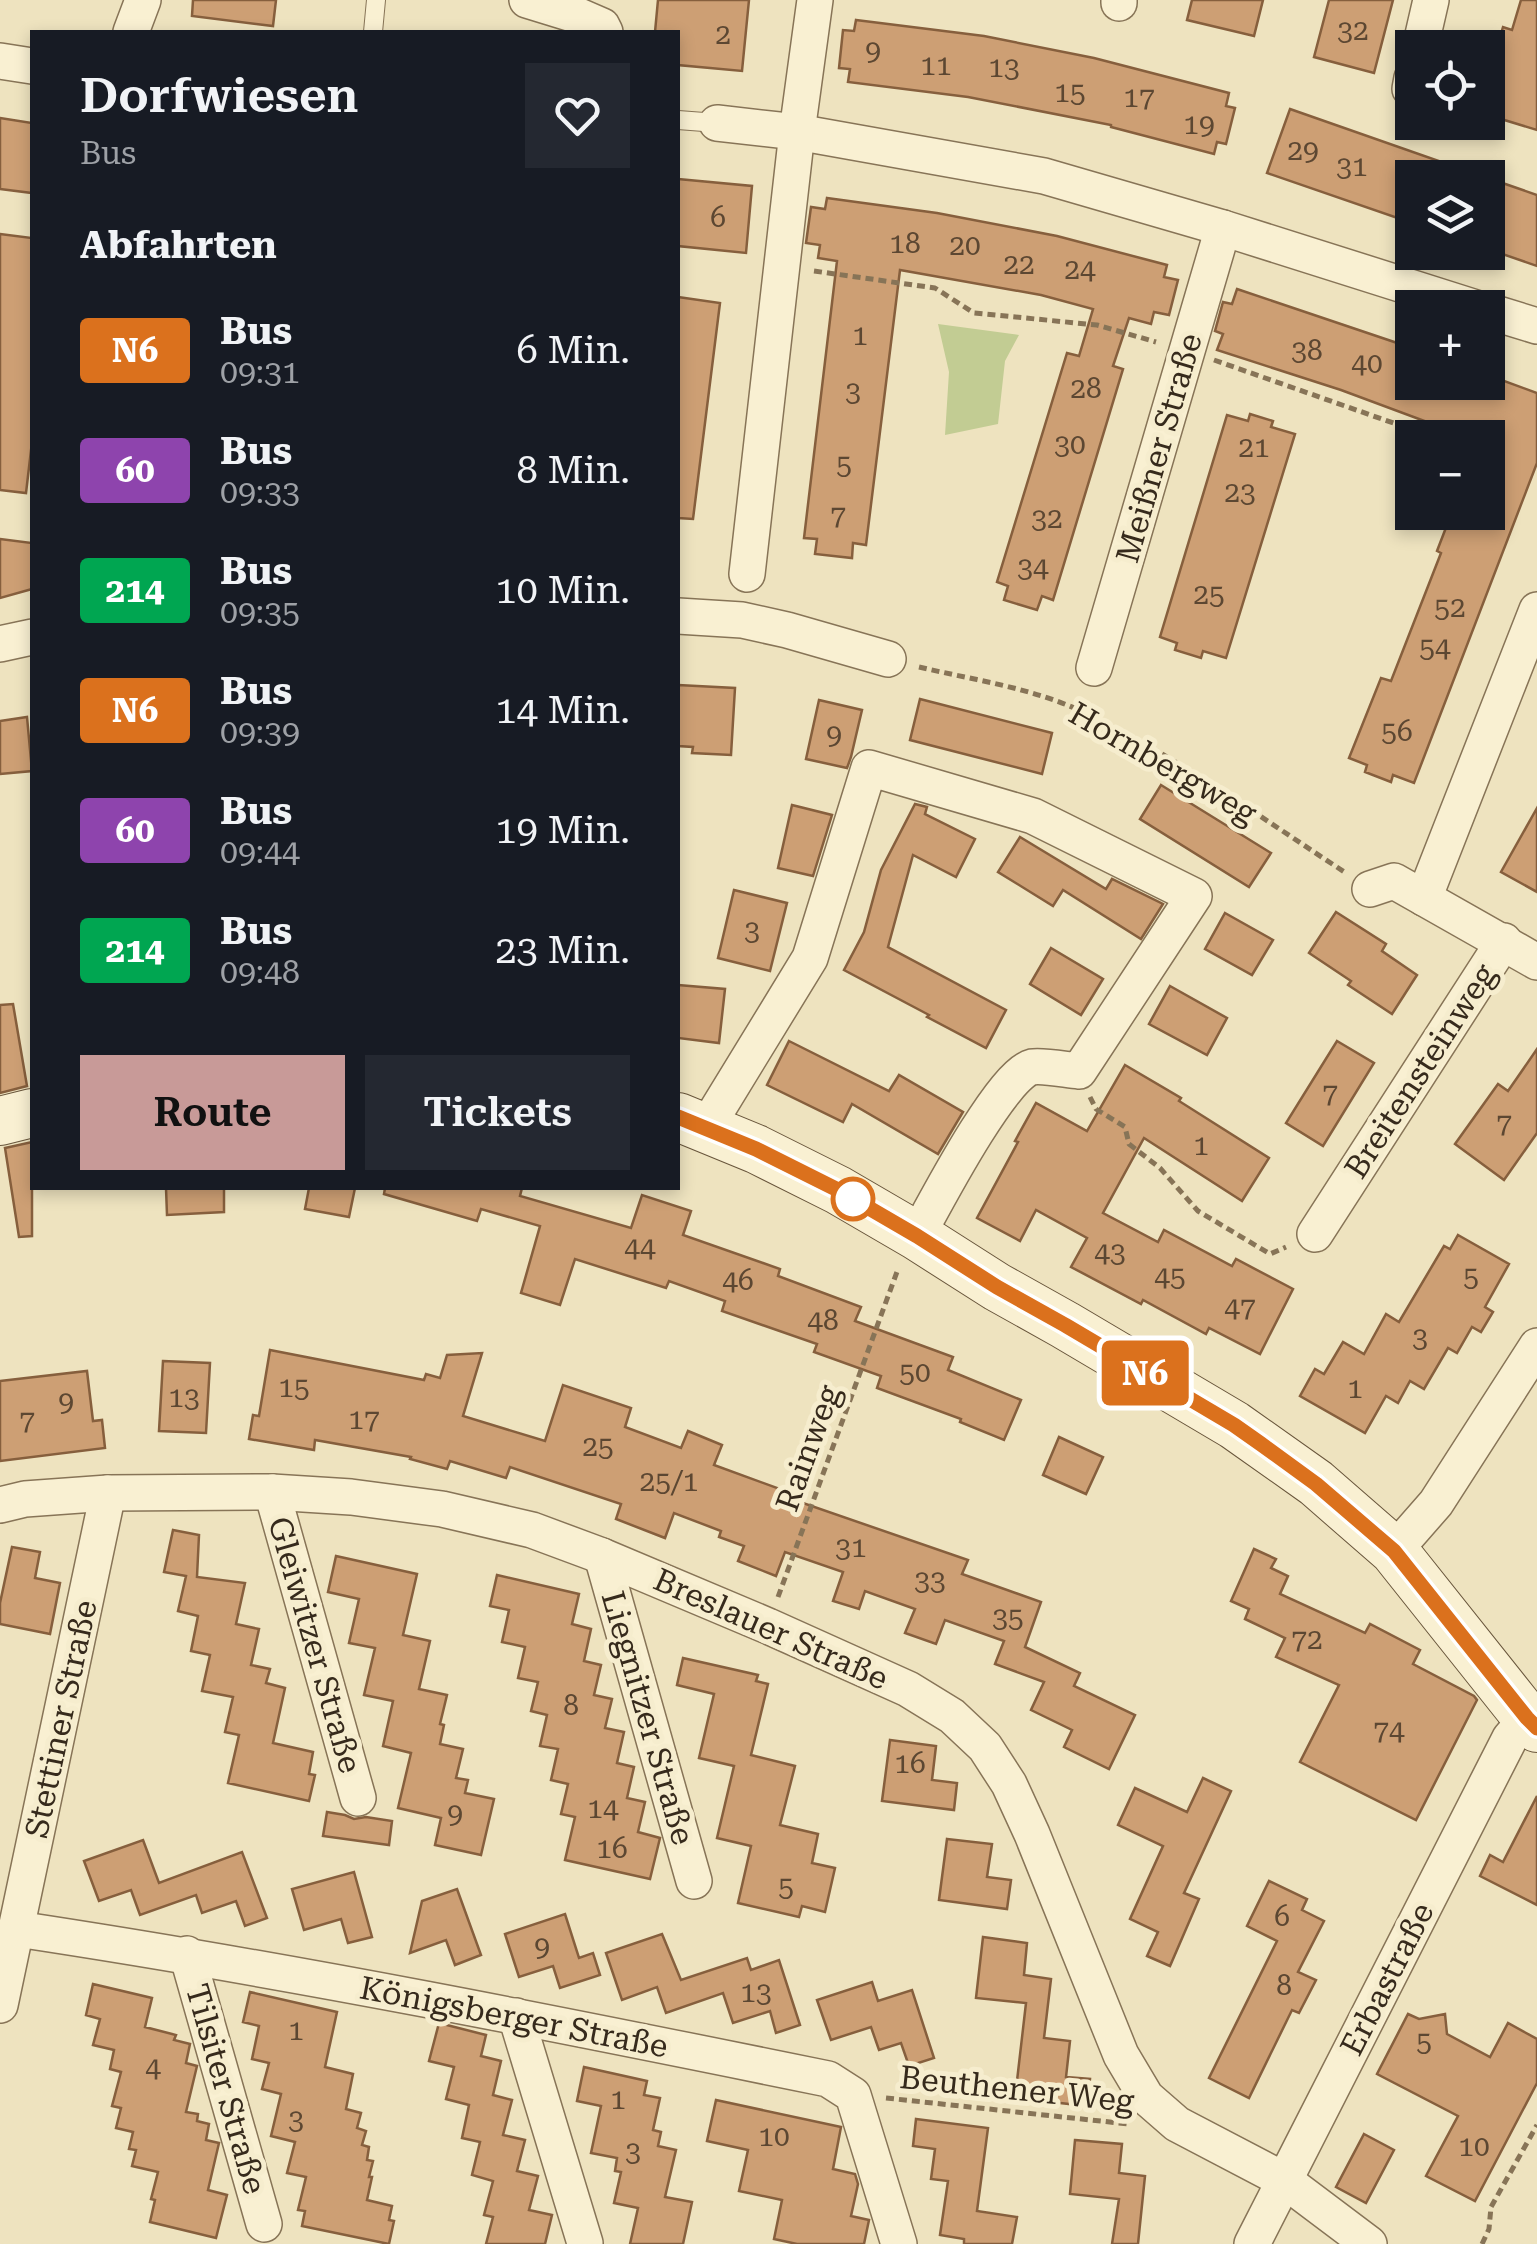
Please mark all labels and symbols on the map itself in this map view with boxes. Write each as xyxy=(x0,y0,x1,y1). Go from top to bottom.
house number: 32 xyxy=(1337,14,1369,47)
house number: 2 xyxy=(715,18,731,51)
house number: 9 xyxy=(865,34,881,67)
house number: 11 xyxy=(920,49,952,82)
house number: 13 xyxy=(988,51,1020,84)
house number: 15 xyxy=(1054,76,1086,109)
house number: 17 xyxy=(1123,81,1155,114)
house number: 19 xyxy=(1183,108,1215,141)
house number: 29 xyxy=(1287,134,1319,167)
house number: 31 xyxy=(1336,150,1368,183)
house number: 6 xyxy=(710,201,726,234)
house number: 18 xyxy=(889,227,921,260)
house number: 20 xyxy=(949,229,981,262)
house number: 22 xyxy=(1003,248,1035,281)
house number: 24 xyxy=(1064,253,1096,286)
house number: 1 xyxy=(852,319,868,352)
street label: Meißner Straße xyxy=(1108,329,1210,567)
house number: 38 xyxy=(1291,334,1323,367)
house number: 40 xyxy=(1351,347,1383,380)
house number: 28 xyxy=(1070,372,1102,405)
house number: 3 xyxy=(845,375,861,408)
house number: 30 xyxy=(1054,428,1086,461)
house number: 21 xyxy=(1238,431,1270,464)
house number: 5 xyxy=(836,448,852,481)
house number: 23 xyxy=(1224,476,1256,509)
house number: 7 xyxy=(830,499,846,532)
house number: 32 xyxy=(1031,502,1063,535)
house number: 34 xyxy=(1017,551,1049,584)
house number: 25 xyxy=(1193,578,1225,611)
house number: 52 xyxy=(1434,591,1466,624)
house number: 54 xyxy=(1419,631,1451,664)
street label: Hornbergweg xyxy=(1063,694,1264,832)
house number: 56 xyxy=(1381,715,1413,748)
house number: 9 xyxy=(826,718,842,751)
house number: 3 xyxy=(744,914,760,947)
street label: Breitensteinweg xyxy=(1336,956,1504,1185)
house number: 7 xyxy=(1322,1077,1338,1110)
house number: 7 xyxy=(1496,1107,1512,1140)
house number: 1 xyxy=(1193,1129,1209,1162)
unlabelled marker xyxy=(832,1178,874,1220)
house number: 44 xyxy=(624,1231,656,1264)
house number: 43 xyxy=(1094,1236,1126,1269)
house number: 45 xyxy=(1154,1260,1186,1293)
house number: 5 xyxy=(1463,1260,1479,1293)
house number: 46 xyxy=(722,1264,754,1297)
house number: 47 xyxy=(1224,1291,1256,1324)
house number: 48 xyxy=(807,1304,839,1337)
house number: 3 xyxy=(1412,1321,1428,1354)
line badge: N6 xyxy=(1100,1340,1190,1406)
house number: 50 xyxy=(899,1356,931,1389)
house number: 15 xyxy=(278,1371,310,1404)
house number: 1 xyxy=(1347,1372,1363,1405)
street label: Rainweg xyxy=(768,1379,849,1516)
house number: 13 xyxy=(168,1381,200,1414)
house number: 9 xyxy=(58,1385,74,1418)
house number: 17 xyxy=(348,1403,380,1436)
house number: 7 xyxy=(19,1404,35,1437)
house number: 25 xyxy=(582,1430,614,1463)
house number: 25/1 xyxy=(640,1465,698,1498)
street label: Gleiwitzer Straße xyxy=(260,1513,370,1777)
house number: 31 xyxy=(835,1531,867,1564)
street label: Breslauer Straße xyxy=(648,1560,894,1698)
house number: 33 xyxy=(914,1564,946,1597)
street label: Liegnitzer Straße xyxy=(594,1587,702,1849)
street label: Stettiner Straße xyxy=(17,1597,105,1841)
house number: 35 xyxy=(992,1601,1024,1634)
house number: 72 xyxy=(1291,1623,1323,1656)
house number: 8 xyxy=(563,1689,579,1722)
house number: 74 xyxy=(1373,1714,1405,1747)
house number: 16 xyxy=(894,1747,926,1780)
house number: 14 xyxy=(587,1792,619,1825)
house number: 9 xyxy=(447,1797,463,1830)
house number: 16 xyxy=(596,1832,628,1865)
house number: 5 xyxy=(778,1870,794,1903)
street label: Erbastraße xyxy=(1332,1896,1442,2062)
house number: 6 xyxy=(1274,1900,1290,1933)
house number: 9 xyxy=(534,1930,550,1963)
street label: Königsberger Straße xyxy=(357,1968,671,2066)
house number: 8 xyxy=(1276,1969,1292,2002)
house number: 13 xyxy=(740,1976,772,2009)
street label: Tilsiter Straße xyxy=(178,1980,274,2198)
house number: 1 xyxy=(288,2014,304,2047)
house number: 5 xyxy=(1416,2025,1432,2058)
house number: 4 xyxy=(145,2051,161,2084)
street label: Beuthener Weg xyxy=(898,2058,1137,2120)
house number: 1 xyxy=(610,2083,626,2116)
house number: 3 xyxy=(288,2103,304,2136)
house number: 10 xyxy=(758,2120,790,2153)
house number: 10 xyxy=(1458,2130,1490,2163)
house number: 3 xyxy=(625,2135,641,2168)

